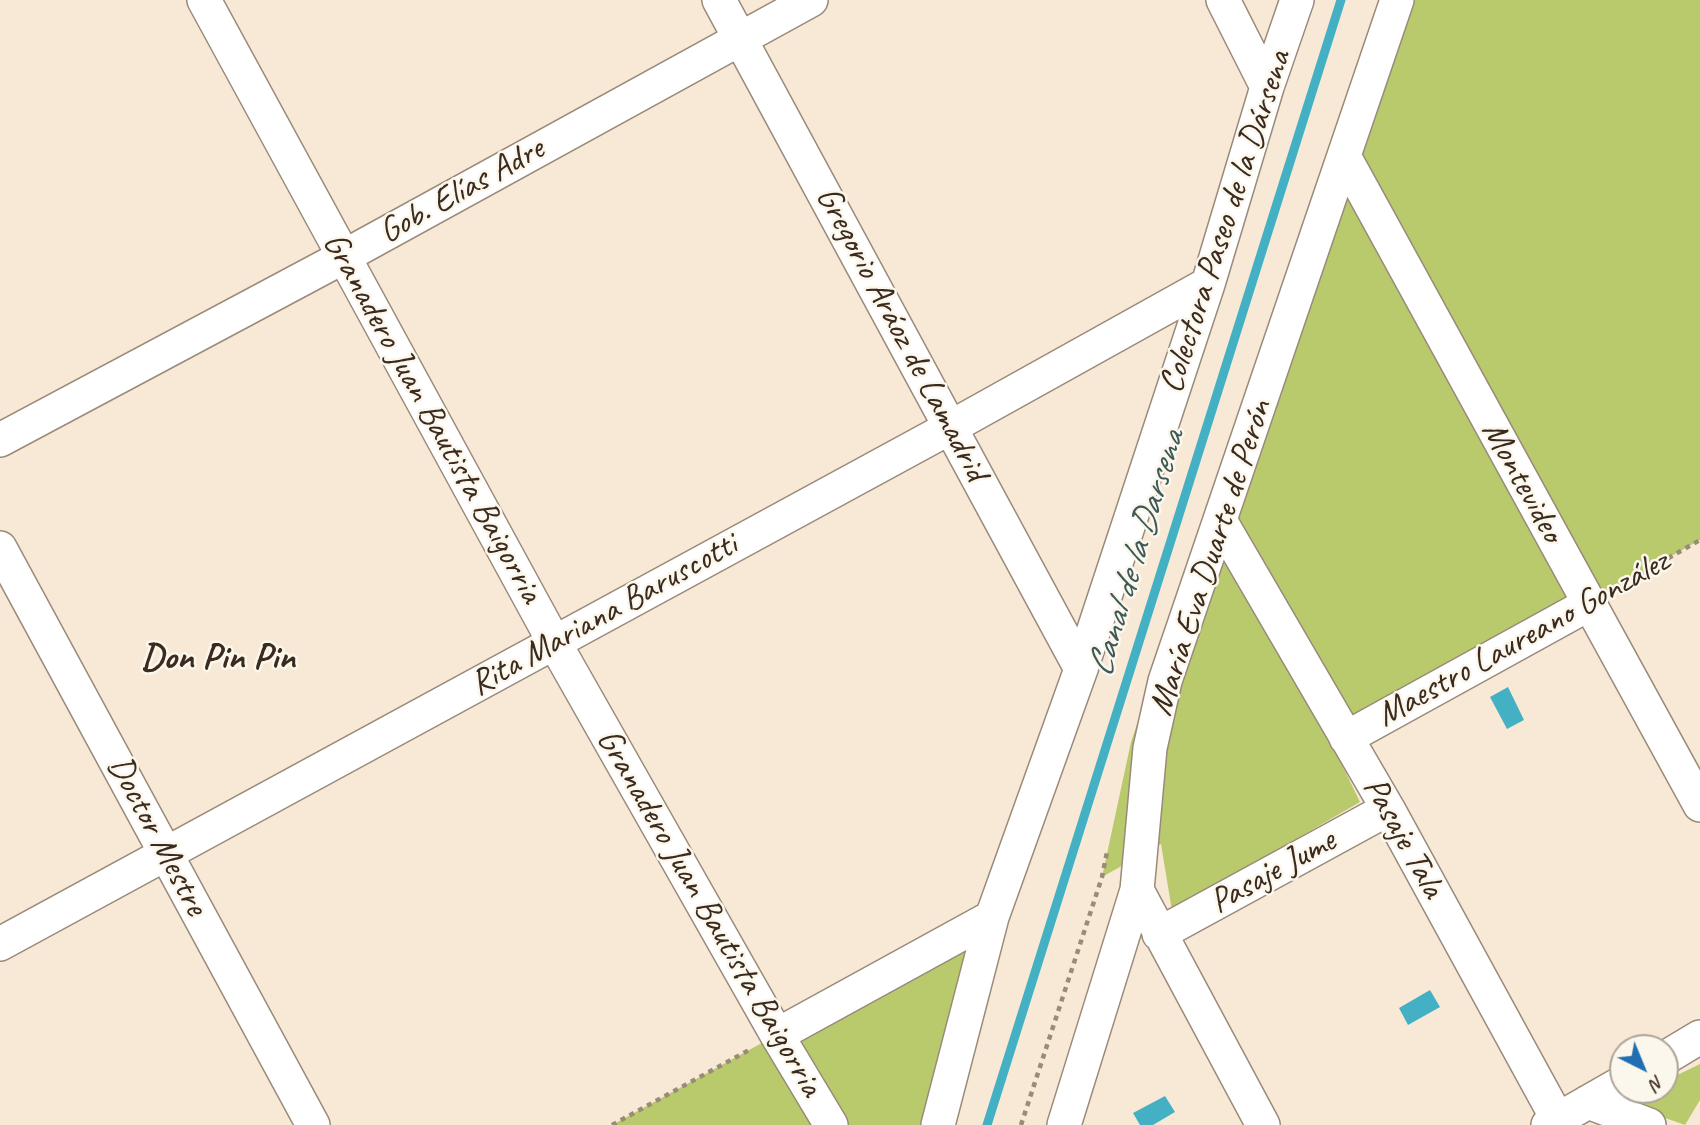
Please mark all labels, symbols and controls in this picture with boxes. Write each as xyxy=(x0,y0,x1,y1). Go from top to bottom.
street label: Colectora Paseo de la Dársena xyxy=(1151,46,1301,398)
street label: Gob. Elías Adre xyxy=(372,129,552,253)
street label: Gregorio Aráoz de Lamadrid xyxy=(806,180,996,488)
street label: Granadero Juan Bautista Baigorria xyxy=(313,226,551,610)
street label: María Eva Duarte de Perón xyxy=(1140,395,1282,721)
street label: Montevideo xyxy=(1472,414,1572,550)
water label: Canal de la Darsena xyxy=(1079,426,1195,682)
street label: Rita Mariana Baruscotti xyxy=(463,524,745,706)
street label: Maestro Laureano González xyxy=(1370,541,1676,737)
district label: Don Pin Pin xyxy=(141,636,295,680)
street label: Granadero Juan Bautista Baigorria xyxy=(587,722,831,1104)
street label: Doctor Mestre xyxy=(98,749,216,923)
street label: Pasaje Tala xyxy=(1353,770,1453,906)
street label: Pasaje Jume xyxy=(1203,820,1343,924)
north arrow xyxy=(1609,1034,1679,1104)
text: N xyxy=(1644,1070,1669,1096)

